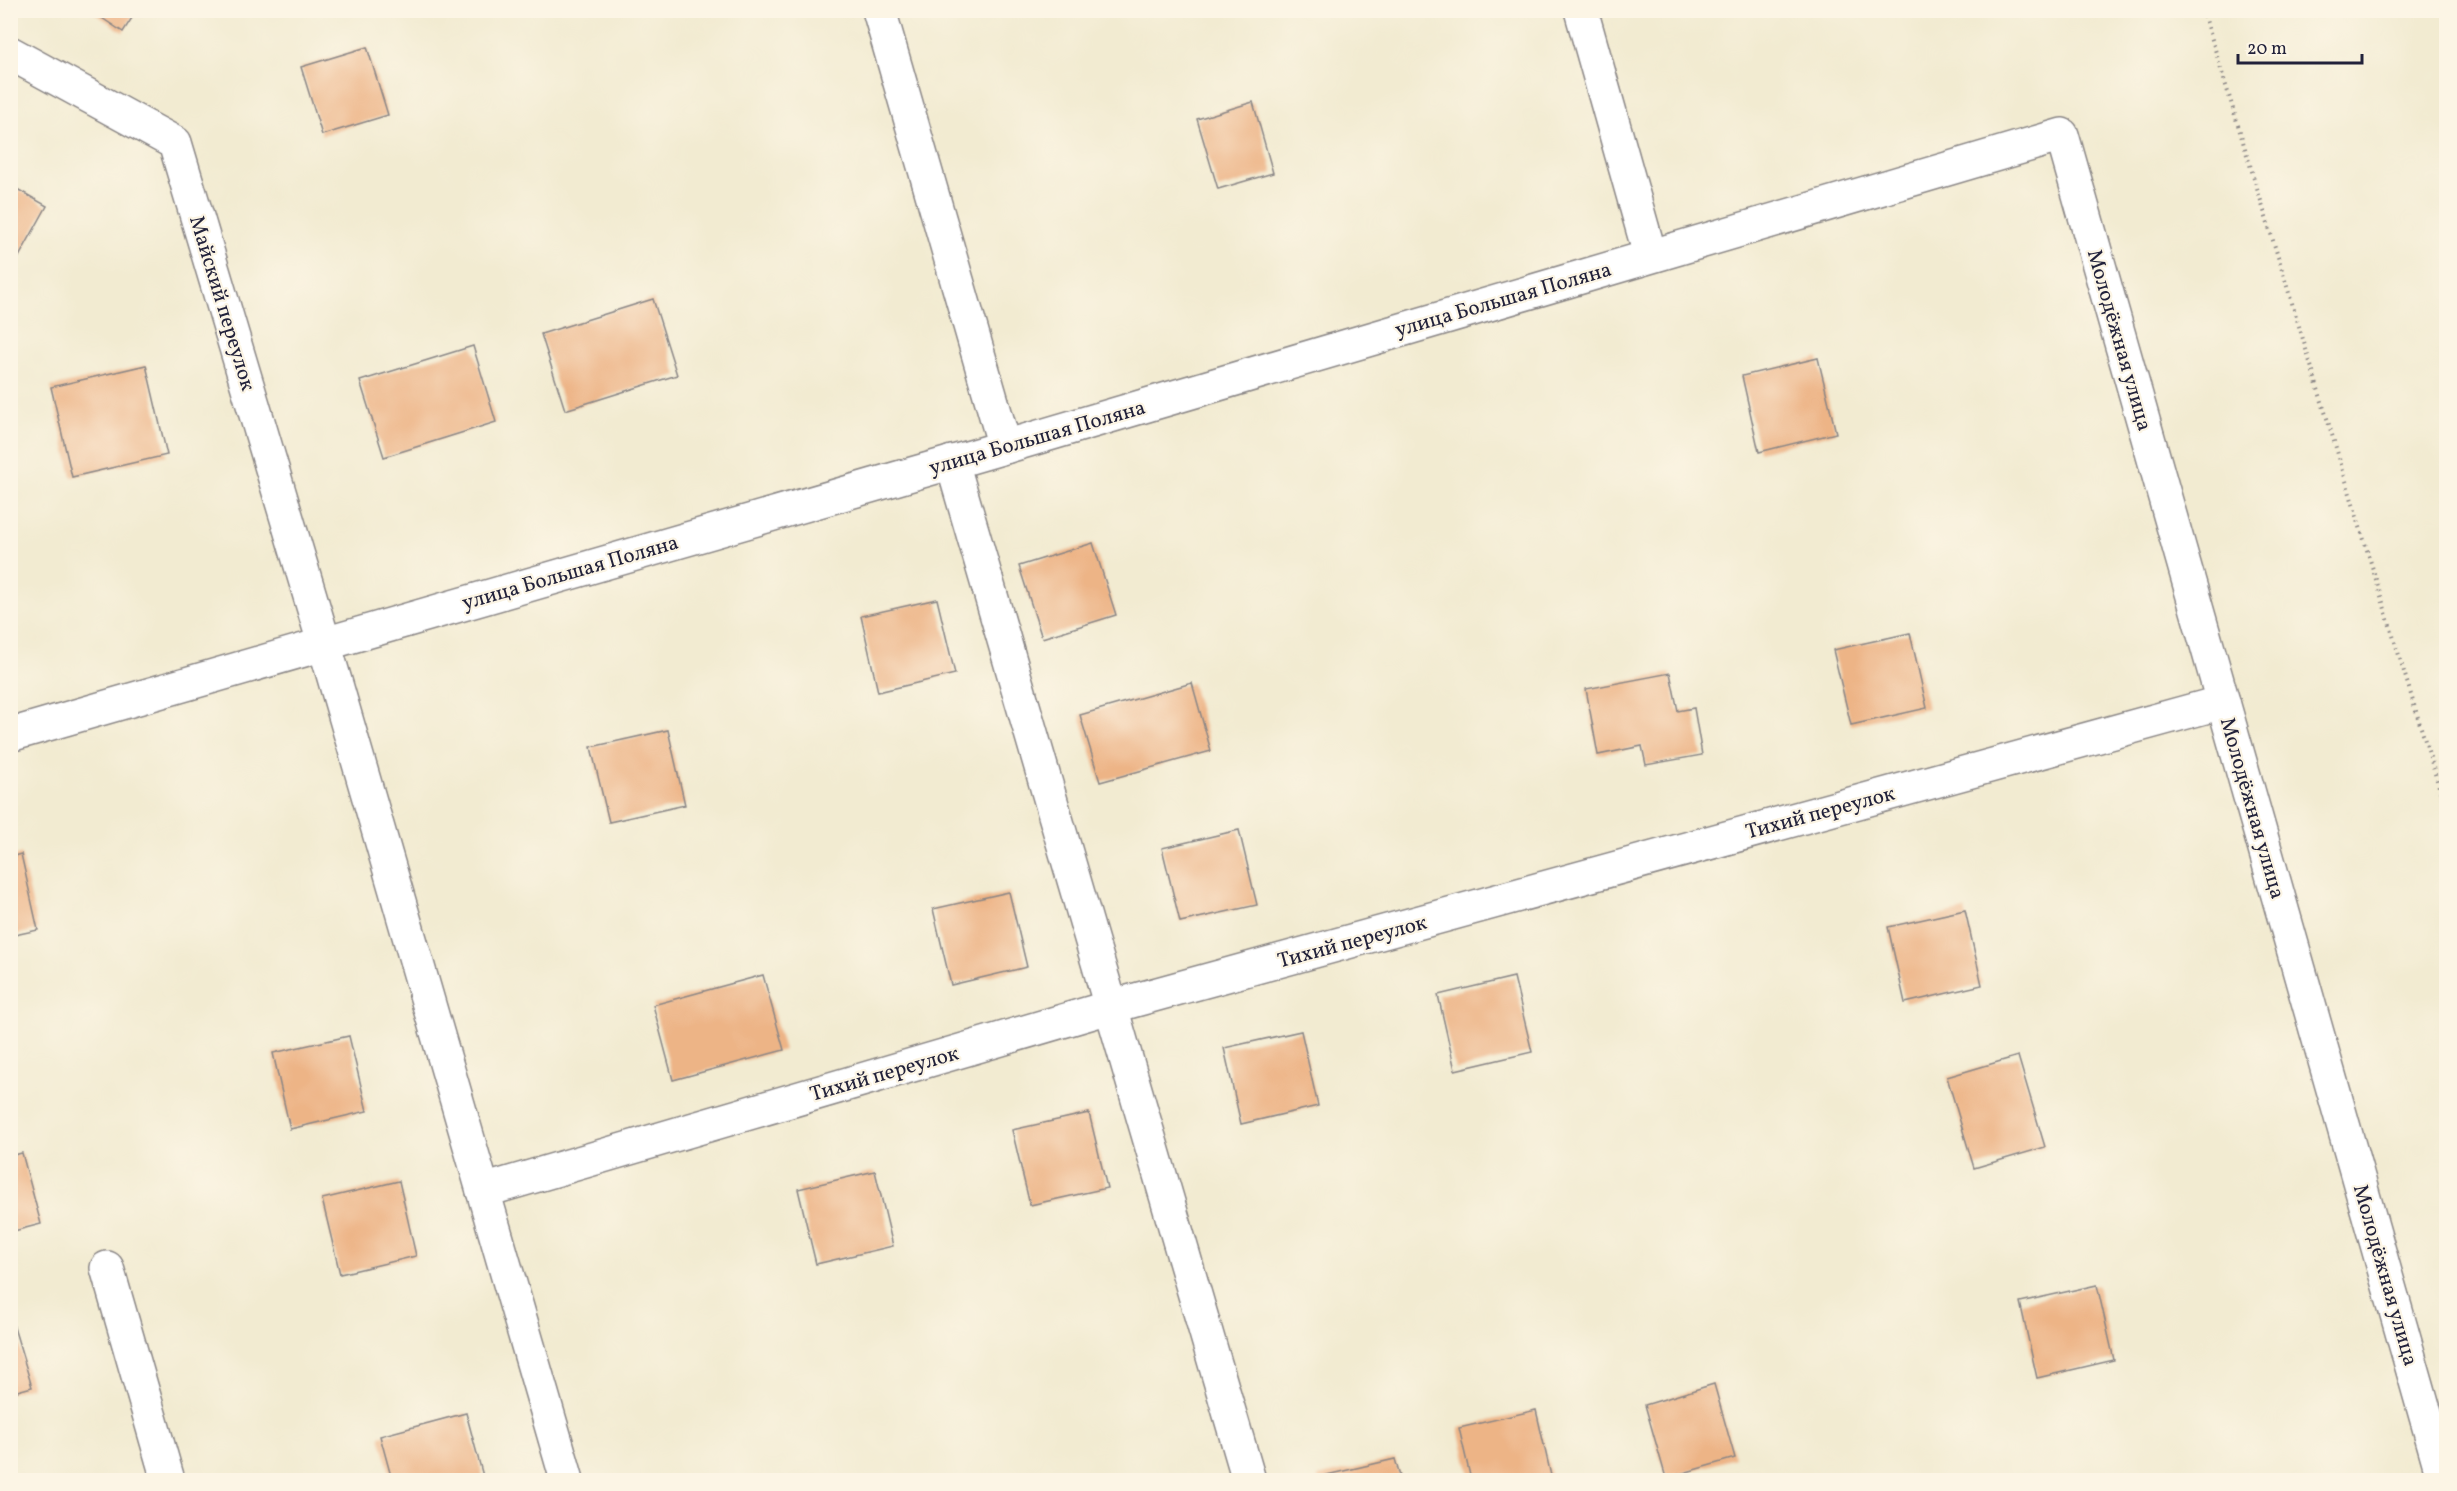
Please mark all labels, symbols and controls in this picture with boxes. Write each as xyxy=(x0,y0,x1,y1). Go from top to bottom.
scale bar xyxy=(2238,27,2362,65)
text: 20 m xyxy=(2247,37,2287,62)
street label: Майский переулок xyxy=(181,212,262,395)
street label: Молодёжная улица xyxy=(2079,246,2158,435)
street label: улица Большая Поляна xyxy=(1392,256,1615,345)
street label: улица Большая Поляна xyxy=(926,394,1149,483)
street label: улица Большая Поляна xyxy=(459,529,682,618)
street label: Молодёжная улица xyxy=(2212,714,2291,903)
street label: Тихий переулок xyxy=(1743,780,1898,847)
street label: Тихий переулок xyxy=(1275,909,1430,976)
street label: Тихий переулок xyxy=(807,1039,962,1110)
street label: Молодёжная улица xyxy=(2345,1181,2424,1370)

